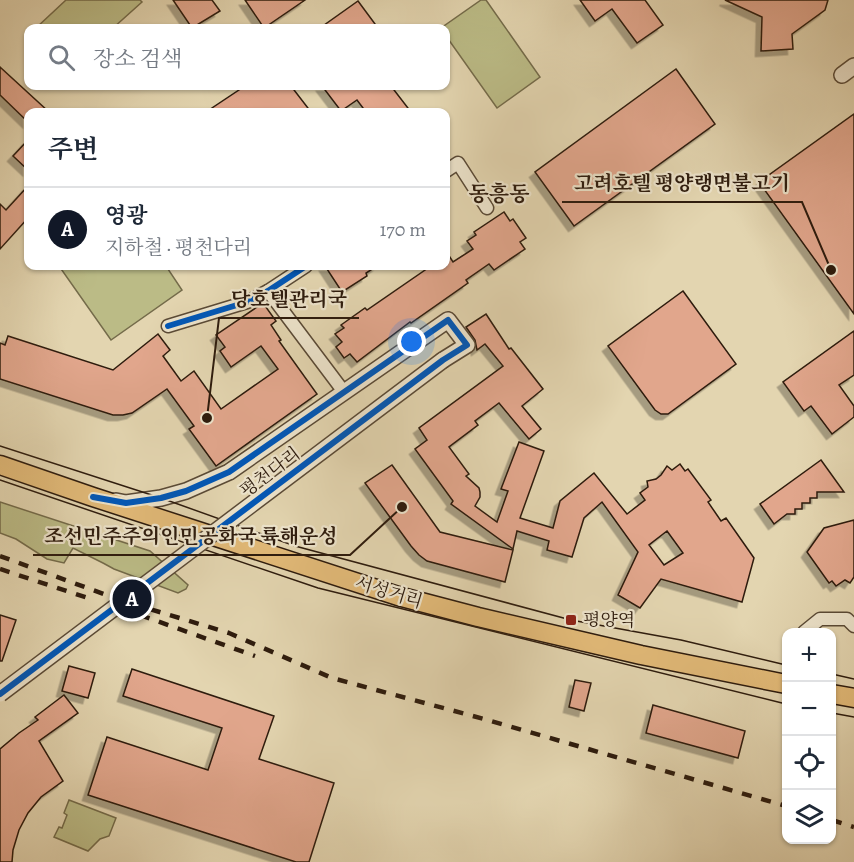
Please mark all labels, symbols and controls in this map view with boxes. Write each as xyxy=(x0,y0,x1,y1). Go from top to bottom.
search box xyxy=(24,24,450,90)
icon: search xyxy=(45,41,78,74)
text: 장소 검색 xyxy=(93,44,182,74)
text: 주변 xyxy=(48,132,98,167)
callout: 고려호텔 평양랭면불고기 xyxy=(562,164,802,202)
text: 고려호텔 평양랭면불고기 xyxy=(574,170,790,197)
district label: 동흥동 xyxy=(469,180,529,208)
text: 영광 xyxy=(105,201,148,231)
text: A xyxy=(61,216,74,243)
text: 170 m xyxy=(380,216,426,243)
text: 지하철 · 평천다리 xyxy=(105,234,252,261)
callout: 당호텔관리국 xyxy=(219,280,359,318)
text: 당호텔관리국 xyxy=(231,286,347,313)
your location xyxy=(397,327,426,356)
street label: 평천다리 xyxy=(235,441,305,503)
callout: 조선민주주의인민공화국 륙해운성 xyxy=(33,517,350,555)
text: 조선민주주의인민공화국 륙해운성 xyxy=(44,523,338,550)
street label: 서성거리 xyxy=(352,570,426,614)
pin: A xyxy=(112,576,152,622)
place label: 평양역 xyxy=(583,608,635,632)
marker: 평양역 xyxy=(564,613,578,627)
map controls xyxy=(782,628,836,844)
button: + xyxy=(782,628,836,682)
button: − xyxy=(782,682,836,736)
button: locate xyxy=(782,736,836,790)
button: layers xyxy=(782,790,836,844)

